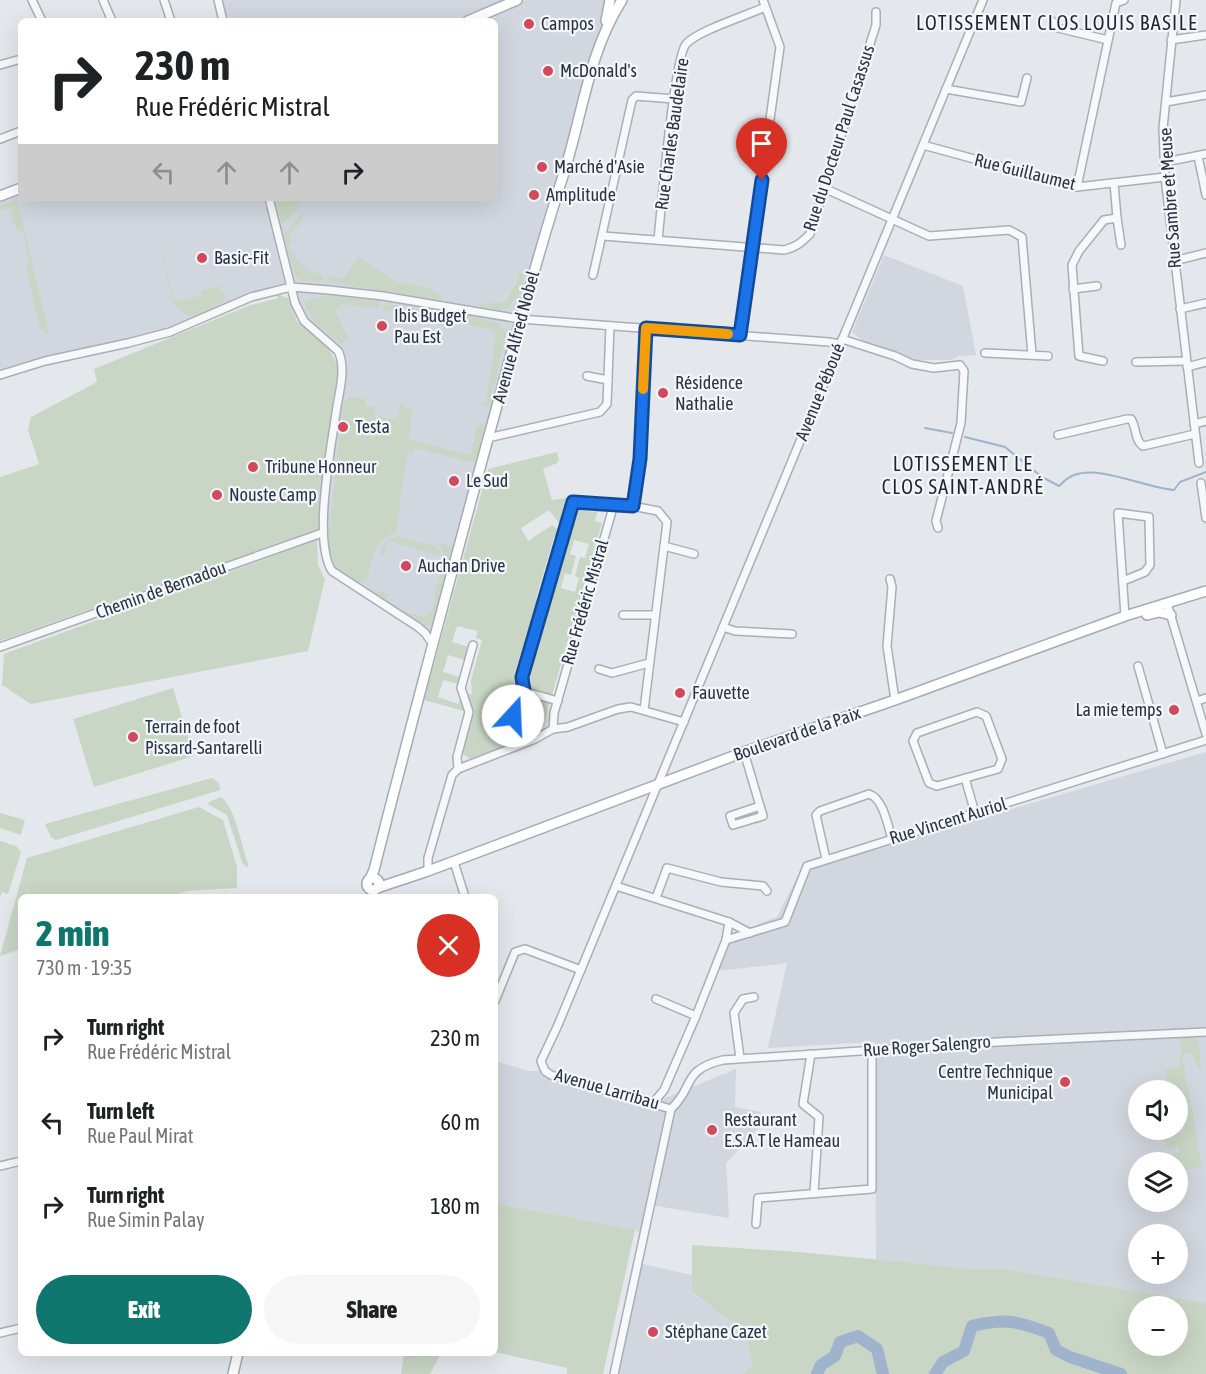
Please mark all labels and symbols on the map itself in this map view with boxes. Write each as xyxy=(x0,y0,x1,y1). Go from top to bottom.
district label: LOTISSEMENT CLOS LOUIS BASILE xyxy=(916,11,1198,34)
place label: Campos xyxy=(541,13,594,34)
marker: Campos xyxy=(522,17,536,31)
street label: Rue du Docteur Paul Casassus xyxy=(798,42,879,234)
street label: Rue Charles Baudelaire xyxy=(650,56,693,211)
place label: McDonald's xyxy=(560,60,637,81)
marker: McDonald's xyxy=(541,64,555,78)
pin xyxy=(736,118,787,180)
street label: Rue Sambre et Meuse xyxy=(1154,127,1185,269)
street label: Rue Guillaumet xyxy=(972,149,1078,194)
place label: Marché d'Asie xyxy=(554,156,645,177)
marker: Marché d'Asie xyxy=(535,160,549,174)
place label: Amplitude xyxy=(546,184,616,205)
marker: Amplitude xyxy=(527,188,541,202)
place label: Basic-Fit xyxy=(214,247,269,268)
marker: Basic-Fit xyxy=(195,251,209,265)
street label: Avenue Alfred Nobel xyxy=(488,268,543,405)
place label: Ibis Budget Pau Est xyxy=(394,305,467,347)
marker: Ibis Budget Pau Est xyxy=(375,319,389,333)
street label: Avenue Péboué xyxy=(791,340,849,443)
place label: Résidence Nathalie xyxy=(675,372,743,414)
marker: Résidence Nathalie xyxy=(656,386,670,400)
place label: Testa xyxy=(355,416,390,437)
marker: Testa xyxy=(336,420,350,434)
district label: LOTISSEMENT LE CLOS SAINT-ANDRÉ xyxy=(882,452,1044,498)
place label: Tribune Honneur xyxy=(265,456,377,477)
marker: Tribune Honneur xyxy=(246,460,260,474)
place label: Le Sud xyxy=(466,470,508,491)
marker: Le Sud xyxy=(447,474,461,488)
place label: Nouste Camp xyxy=(229,484,317,505)
marker: Nouste Camp xyxy=(210,488,224,502)
street label: Rue Frédéric Mistral xyxy=(557,536,613,667)
place label: Auchan Drive xyxy=(418,555,505,576)
street label: Chemin de Bernadou xyxy=(93,556,229,623)
marker: Auchan Drive xyxy=(399,559,413,573)
place label: Fauvette xyxy=(692,682,750,703)
position arrow xyxy=(481,684,545,748)
marker: Fauvette xyxy=(673,686,687,700)
place label: La mie temps xyxy=(1075,699,1162,720)
street label: Boulevard de la Paix xyxy=(730,702,863,765)
marker: La mie temps xyxy=(1167,703,1181,717)
place label: Terrain de foot Pissard-Santarelli xyxy=(145,716,262,758)
marker: Terrain de foot Pissard-Santarelli xyxy=(126,730,140,744)
street label: Rue Vincent Auriol xyxy=(887,793,1009,848)
street label: Rue Roger Salengro xyxy=(862,1031,992,1060)
place label: Centre Technique Municipal xyxy=(938,1061,1053,1103)
street label: Avenue Larribau xyxy=(552,1064,662,1113)
marker: Centre Technique Municipal xyxy=(1058,1075,1072,1089)
place label: Restaurant E.S.A.T le Hameau xyxy=(724,1109,840,1151)
marker: Restaurant E.S.A.T le Hameau xyxy=(705,1123,719,1137)
place label: Stéphane Cazet xyxy=(665,1321,767,1342)
marker: Stéphane Cazet xyxy=(646,1325,660,1339)

